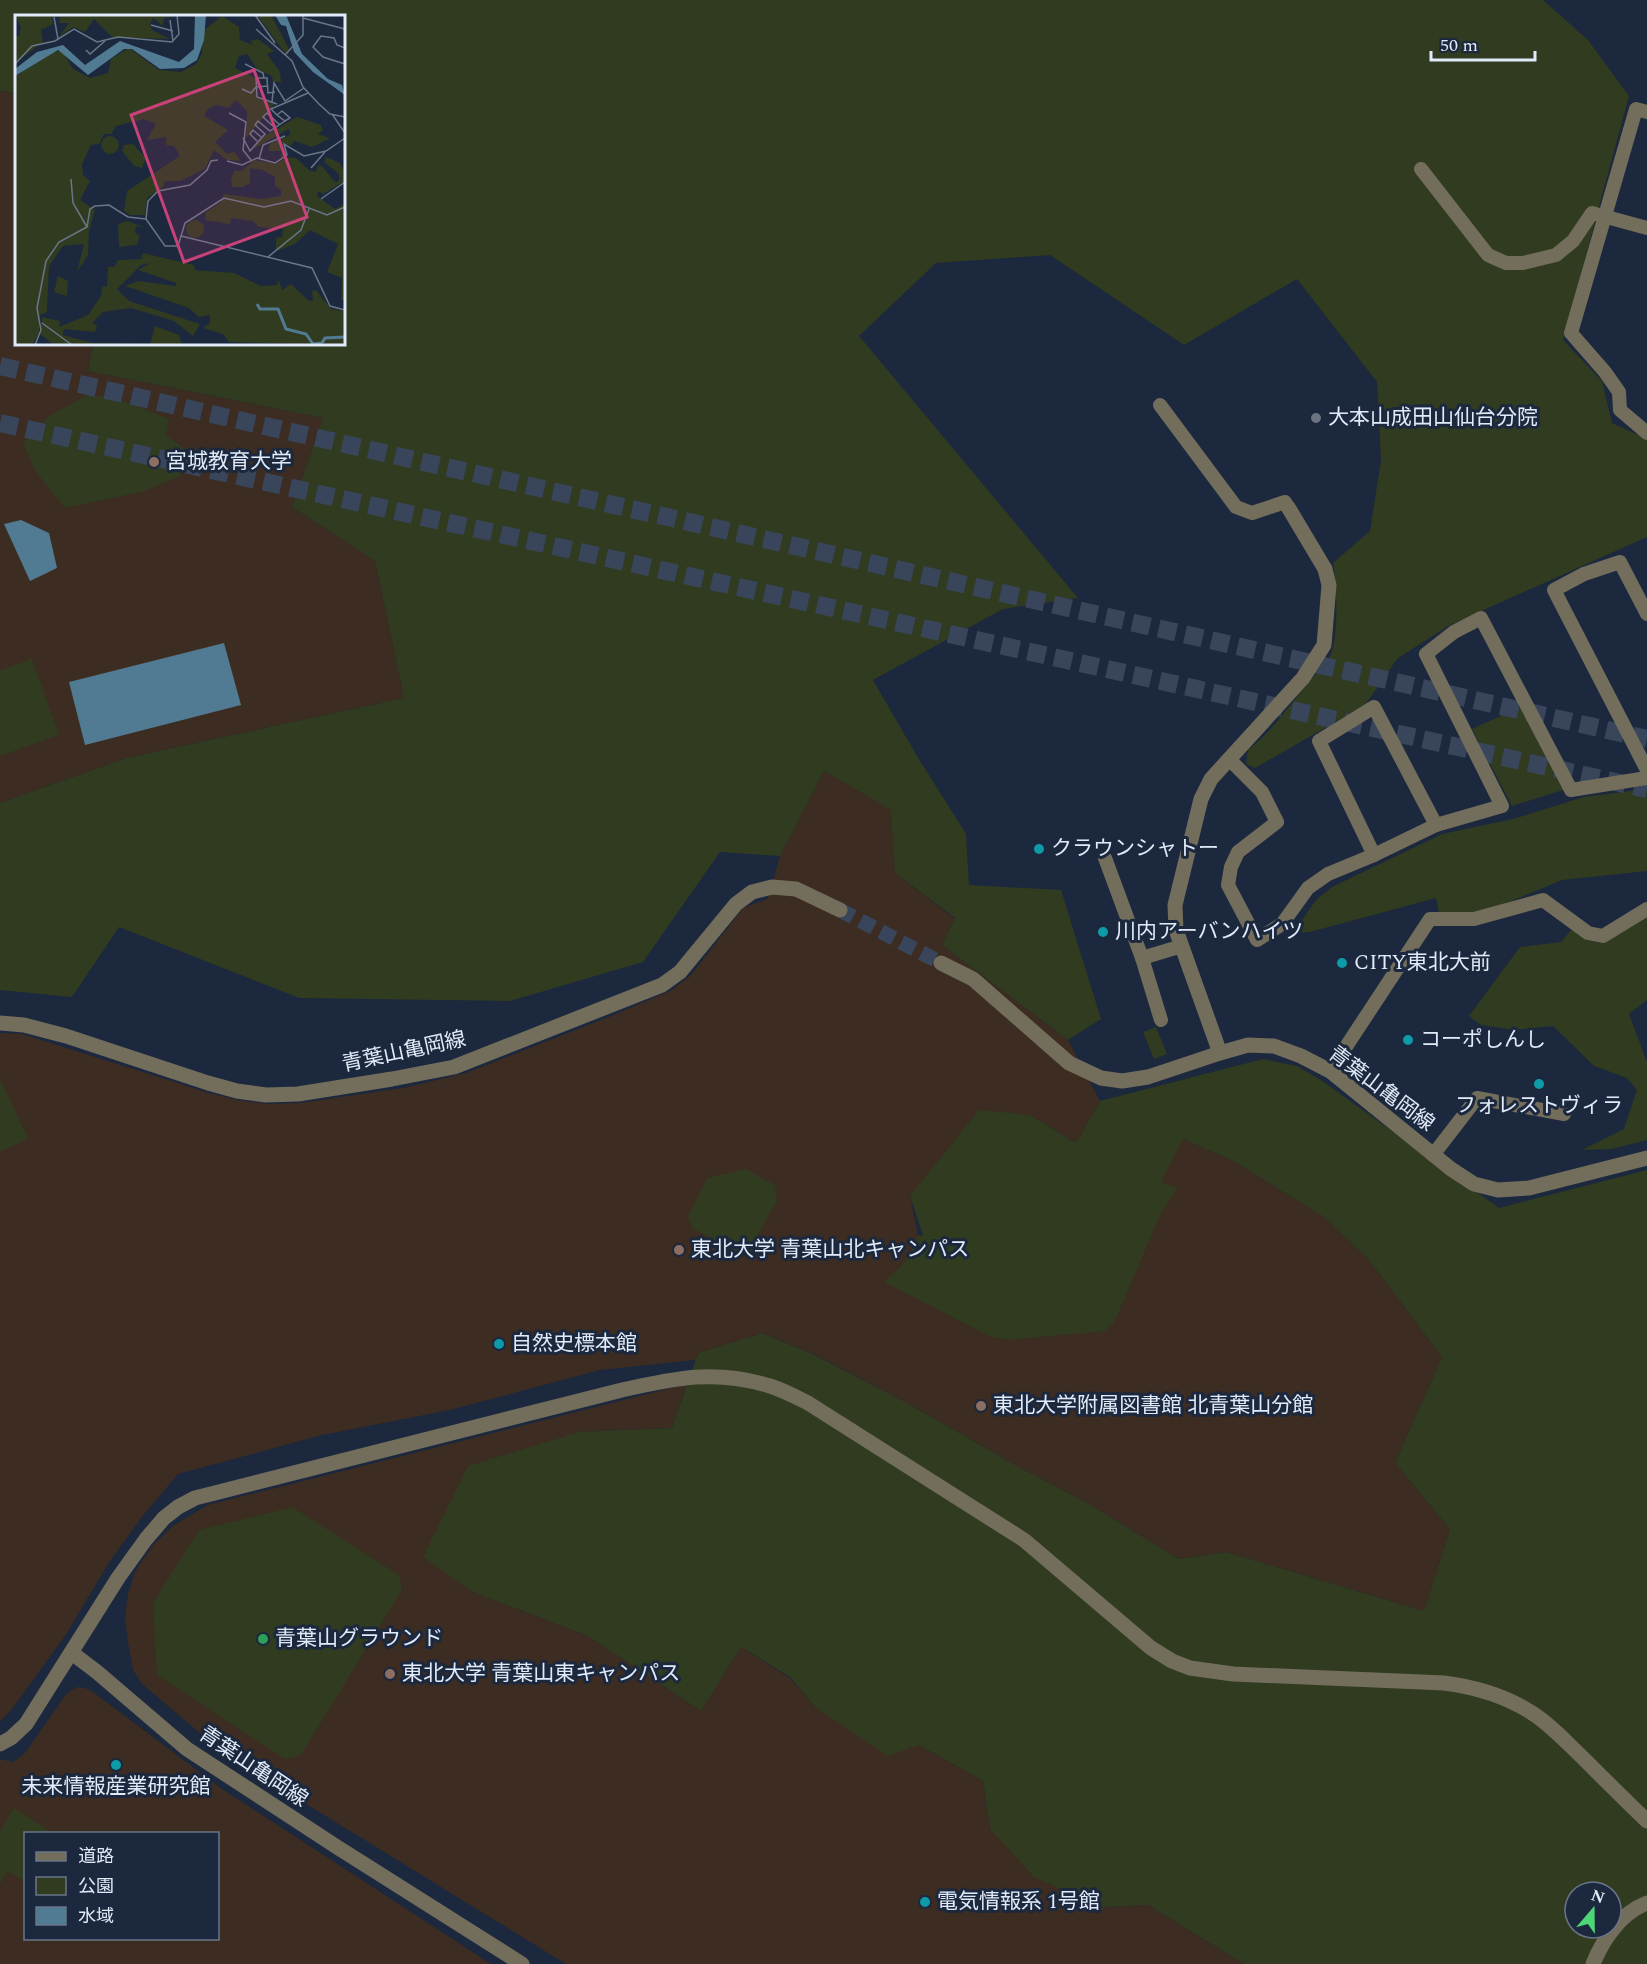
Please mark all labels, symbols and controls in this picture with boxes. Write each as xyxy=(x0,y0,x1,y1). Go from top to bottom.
inset map xyxy=(15,15,345,345)
scale bar xyxy=(1431,24,1534,62)
text: 50 m xyxy=(1440,32,1478,59)
place label: 大本山成田山仙台分院 xyxy=(1328,402,1538,434)
marker: 大本山成田山仙台分院 xyxy=(1309,411,1323,425)
place label: 宮城教育大学 xyxy=(166,446,292,478)
marker: 宮城教育大学 xyxy=(147,455,161,469)
place label: クラウンシャトー xyxy=(1051,833,1219,865)
marker: クラウンシャトー xyxy=(1032,842,1046,856)
place label: 川内アーバンハイツ xyxy=(1115,916,1303,948)
marker: 川内アーバンハイツ xyxy=(1096,925,1110,939)
place label: CITY東北大前 xyxy=(1354,947,1491,979)
marker: CITY東北大前 xyxy=(1335,956,1349,970)
street label: 青葉山亀岡線 xyxy=(339,1023,469,1081)
place label: コーポしんし xyxy=(1420,1024,1546,1056)
marker: コーポしんし xyxy=(1401,1033,1415,1047)
street label: 青葉山亀岡線 xyxy=(1321,1038,1441,1140)
marker: フォレストヴィラ xyxy=(1532,1077,1546,1091)
place label: フォレストヴィラ xyxy=(1455,1090,1623,1122)
place label: 東北大学 青葉山北キャンパス xyxy=(691,1234,969,1266)
marker: 東北大学 青葉山北キャンパス xyxy=(672,1243,686,1257)
place label: 自然史標本館 xyxy=(511,1328,637,1360)
marker: 自然史標本館 xyxy=(492,1337,506,1351)
place label: 東北大学附属図書館 北青葉山分館 xyxy=(993,1390,1313,1422)
marker: 東北大学附属図書館 北青葉山分館 xyxy=(974,1399,988,1413)
place label: 青葉山グラウンド xyxy=(275,1623,443,1655)
marker: 青葉山グラウンド xyxy=(256,1632,270,1646)
place label: 東北大学 青葉山東キャンパス xyxy=(402,1658,680,1690)
marker: 東北大学 青葉山東キャンパス xyxy=(383,1667,397,1681)
street label: 青葉山亀岡線 xyxy=(192,1719,314,1815)
marker: 未来情報産業研究館 xyxy=(109,1758,123,1772)
place label: 未来情報産業研究館 xyxy=(22,1771,211,1803)
legend xyxy=(24,1832,219,1940)
text: 道路 xyxy=(78,1843,114,1870)
text: 公園 xyxy=(78,1873,114,1900)
north arrow xyxy=(1563,1880,1623,1940)
text: N xyxy=(1588,1883,1608,1910)
place label: 電気情報系 1号館 xyxy=(937,1886,1100,1918)
marker: 電気情報系 1号館 xyxy=(918,1895,932,1909)
text: 水域 xyxy=(78,1903,114,1930)

